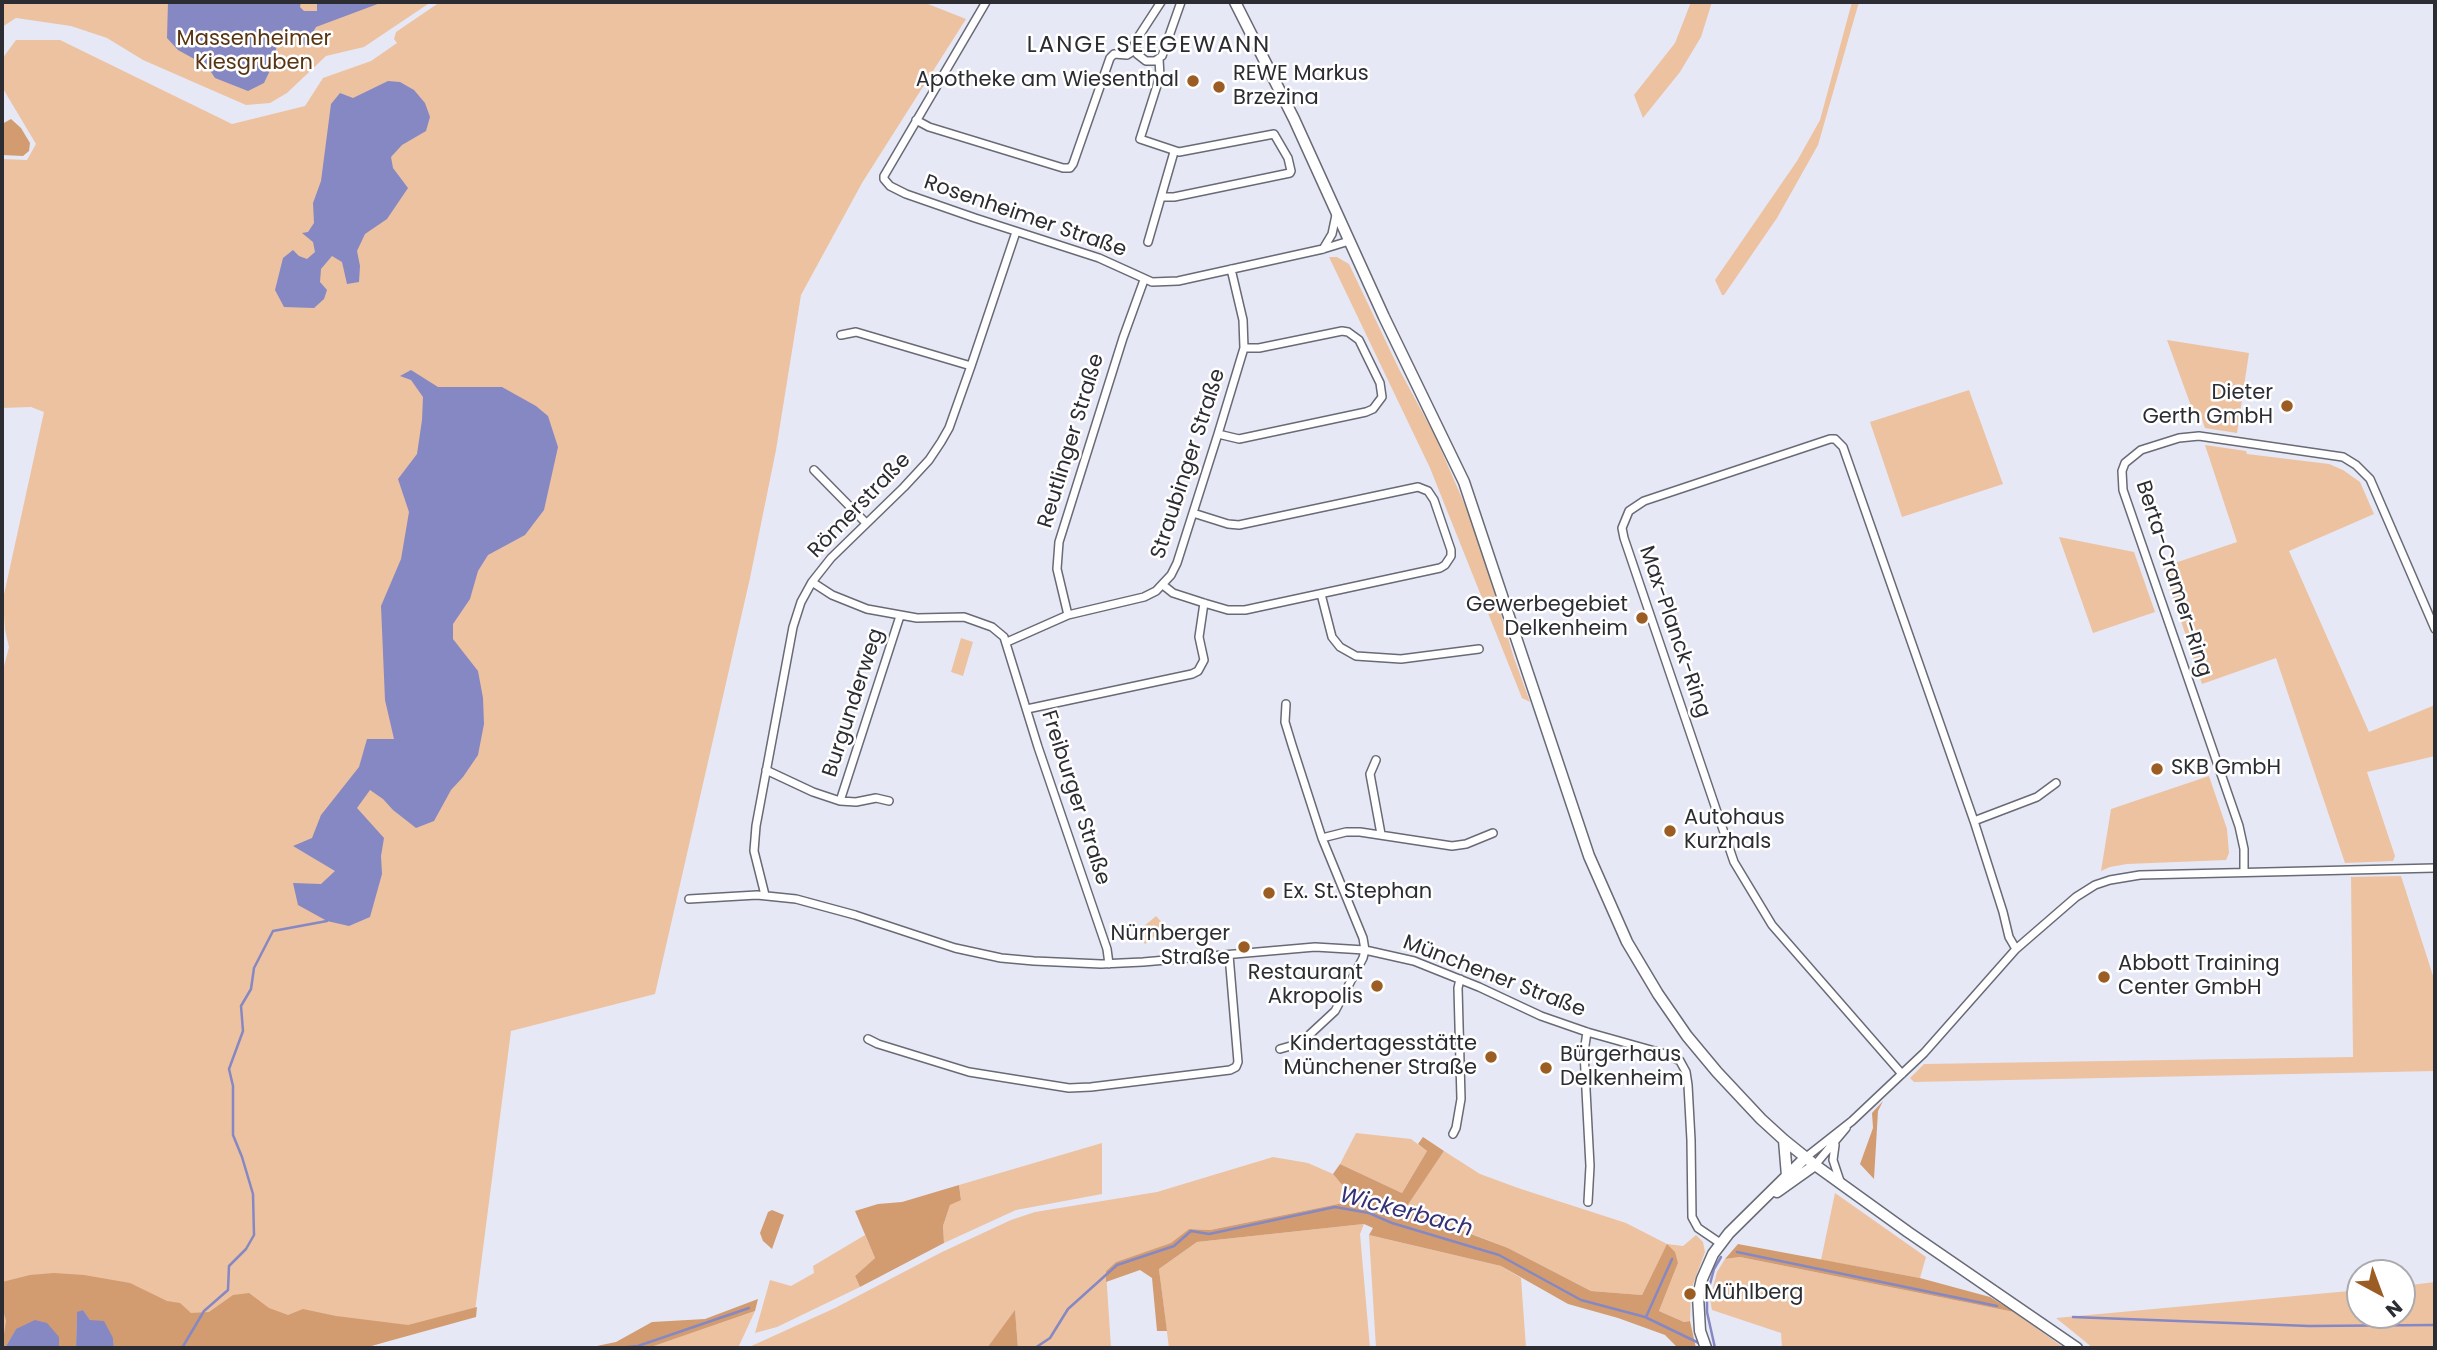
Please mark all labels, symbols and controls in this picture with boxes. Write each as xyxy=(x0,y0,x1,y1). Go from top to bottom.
park label: Massenheimer Kiesgruben xyxy=(177,27,331,77)
district label: LANGE SEEGEWANN xyxy=(1029,32,1269,60)
place label: REWE Markus Brzezina xyxy=(1233,62,1369,112)
place label: Apotheke am Wiesenthal xyxy=(916,68,1179,94)
marker: Apotheke am Wiesenthal xyxy=(1185,73,1201,89)
marker: REWE Markus Brzezina xyxy=(1211,79,1227,95)
street label: Rosenheimer Straße xyxy=(920,170,1130,264)
street label: Reutlinger Straße xyxy=(1034,351,1110,531)
street label: Straubinger Straße xyxy=(1146,366,1232,562)
place label: Dieter Gerth GmbH xyxy=(2142,381,2273,431)
marker: Dieter Gerth GmbH xyxy=(2279,398,2295,414)
street label: Römerstraße xyxy=(803,448,917,564)
street label: Berta-Cramer-Ring xyxy=(2129,478,2217,680)
street label: Max-Planck-Ring xyxy=(1633,543,1715,721)
place label: Gewerbegebiet Delkenheim xyxy=(1466,593,1628,643)
marker: Gewerbegebiet Delkenheim xyxy=(1634,610,1650,626)
street label: Burgunderweg xyxy=(818,626,890,780)
street label: Freiburger Straße xyxy=(1035,708,1115,888)
place label: SKB GmbH xyxy=(2171,756,2281,782)
marker: SKB GmbH xyxy=(2149,761,2165,777)
place label: Autohaus Kurzhals xyxy=(1684,806,1785,856)
marker: Autohaus Kurzhals xyxy=(1662,823,1678,839)
place label: Ex. St. Stephan xyxy=(1283,880,1432,906)
marker: Ex. St. Stephan xyxy=(1261,885,1277,901)
place label: Nürnberger Straße xyxy=(1110,922,1230,972)
street label: Münchener Straße xyxy=(1399,931,1589,1023)
marker: Nürnberger Straße xyxy=(1236,939,1252,955)
place label: Abbott Training Center GmbH xyxy=(2118,952,2280,1002)
place label: Restaurant Akropolis xyxy=(1248,961,1363,1011)
marker: Abbott Training Center GmbH xyxy=(2096,969,2112,985)
marker: Restaurant Akropolis xyxy=(1369,978,1385,994)
place label: Kindertagesstätte Münchener Straße xyxy=(1284,1032,1477,1082)
place label: Bürgerhaus Delkenheim xyxy=(1560,1043,1684,1093)
marker: Kindertagesstätte Münchener Straße xyxy=(1483,1049,1499,1065)
marker: Bürgerhaus Delkenheim xyxy=(1538,1060,1554,1076)
water label: Wickerbach xyxy=(1336,1182,1476,1244)
north arrow xyxy=(2346,1259,2416,1329)
place label: Mühlberg xyxy=(1704,1281,1803,1307)
marker: Mühlberg xyxy=(1682,1286,1698,1302)
text: N xyxy=(2380,1294,2408,1324)

